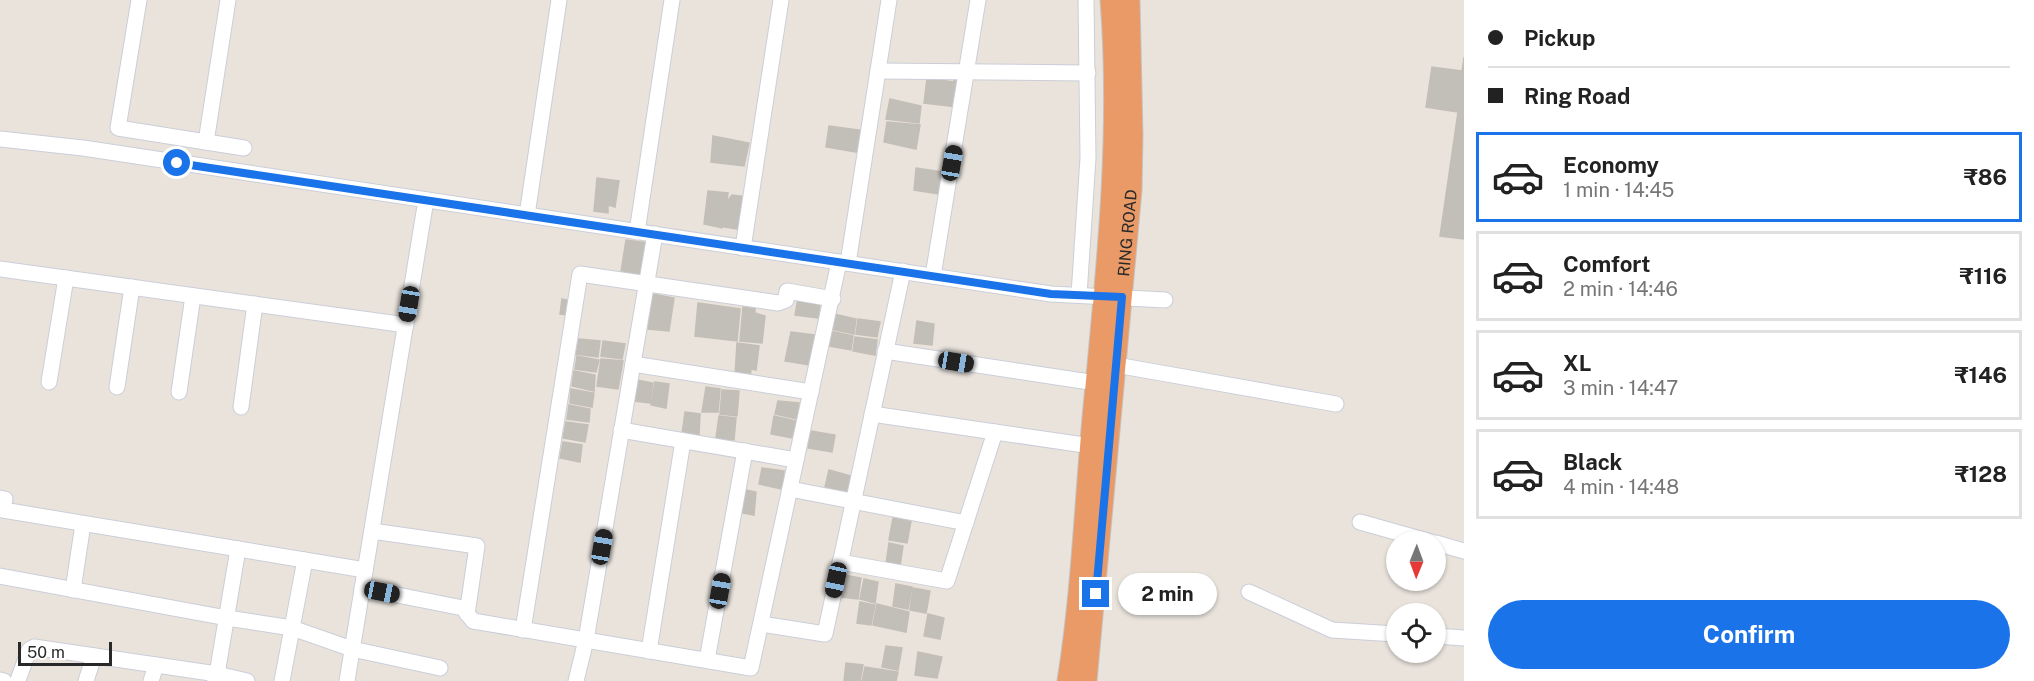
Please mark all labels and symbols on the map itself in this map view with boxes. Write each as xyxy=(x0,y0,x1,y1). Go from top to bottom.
car xyxy=(940,144,964,182)
route start xyxy=(163,149,190,176)
street label: RING ROAD xyxy=(1114,189,1141,277)
car xyxy=(397,285,421,323)
car xyxy=(937,350,975,374)
car xyxy=(590,528,614,566)
north arrow xyxy=(1386,531,1446,591)
car xyxy=(823,561,849,599)
car xyxy=(708,572,732,610)
callout: 2 min xyxy=(1117,573,1216,615)
car xyxy=(363,580,401,604)
route end xyxy=(1082,580,1109,607)
scale bar xyxy=(18,639,112,666)

